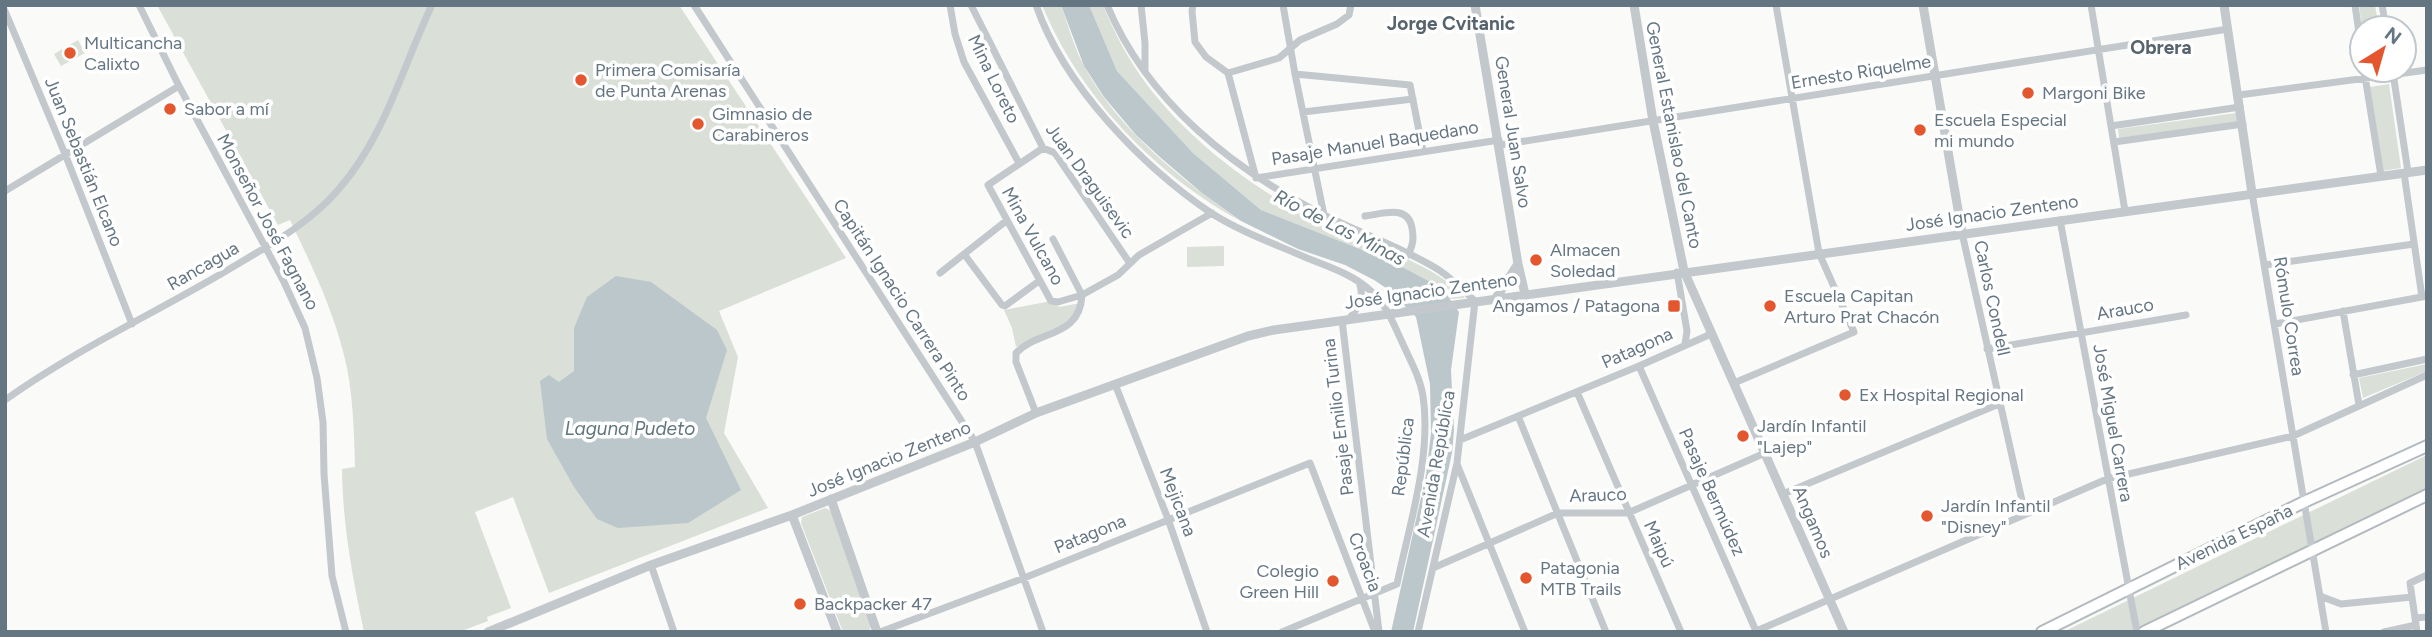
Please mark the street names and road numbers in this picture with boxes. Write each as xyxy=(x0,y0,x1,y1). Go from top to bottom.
street label: General Estanislao del Canto xyxy=(1641,20,1707,250)
street label: Mina Loreto xyxy=(963,31,1025,127)
street label: Ernesto Riquelme xyxy=(1789,50,1933,94)
street label: General Juan Salvo xyxy=(1490,54,1536,210)
street label: Juan Sebastián Elcano xyxy=(40,74,128,250)
street label: Pasaje Manuel Baquedano xyxy=(1270,116,1480,170)
street label: Juan Draguisevic xyxy=(1041,119,1139,243)
street label: Monseñor José Fagnano xyxy=(212,130,324,314)
street label: Mina Vulcano xyxy=(997,183,1069,289)
street label: José Ignacio Zenteno xyxy=(1904,190,2080,236)
street label: Capitán Ignacio Carrera Pinto xyxy=(828,195,976,405)
street label: Rancagua xyxy=(163,237,243,295)
street label: Carlos Condell xyxy=(1969,238,2015,358)
street label: Rómulo Correa xyxy=(2269,255,2309,377)
street label: José Ignacio Zenteno xyxy=(1343,268,1519,314)
street label: Arauco xyxy=(2095,293,2155,325)
street label: Patagona xyxy=(1598,323,1676,373)
street label: Pasaje Emilio Turina xyxy=(1317,337,1359,497)
street label: José Miguel Carrera xyxy=(2088,342,2138,504)
street label: Avenida República xyxy=(1412,389,1460,539)
street label: José Ignacio Zenteno xyxy=(804,416,974,502)
street label: República xyxy=(1387,416,1419,498)
street label: Pasaje Bermúdez xyxy=(1674,425,1750,559)
street label: Mejicana xyxy=(1155,464,1201,540)
street label: Arauco xyxy=(1569,483,1627,507)
street label: Angamos xyxy=(1788,483,1838,561)
street label: Avenida España xyxy=(2172,499,2296,575)
street label: Patagona xyxy=(1051,510,1129,558)
street label: Maipú xyxy=(1639,517,1679,571)
street label: Croacia xyxy=(1344,529,1386,595)

